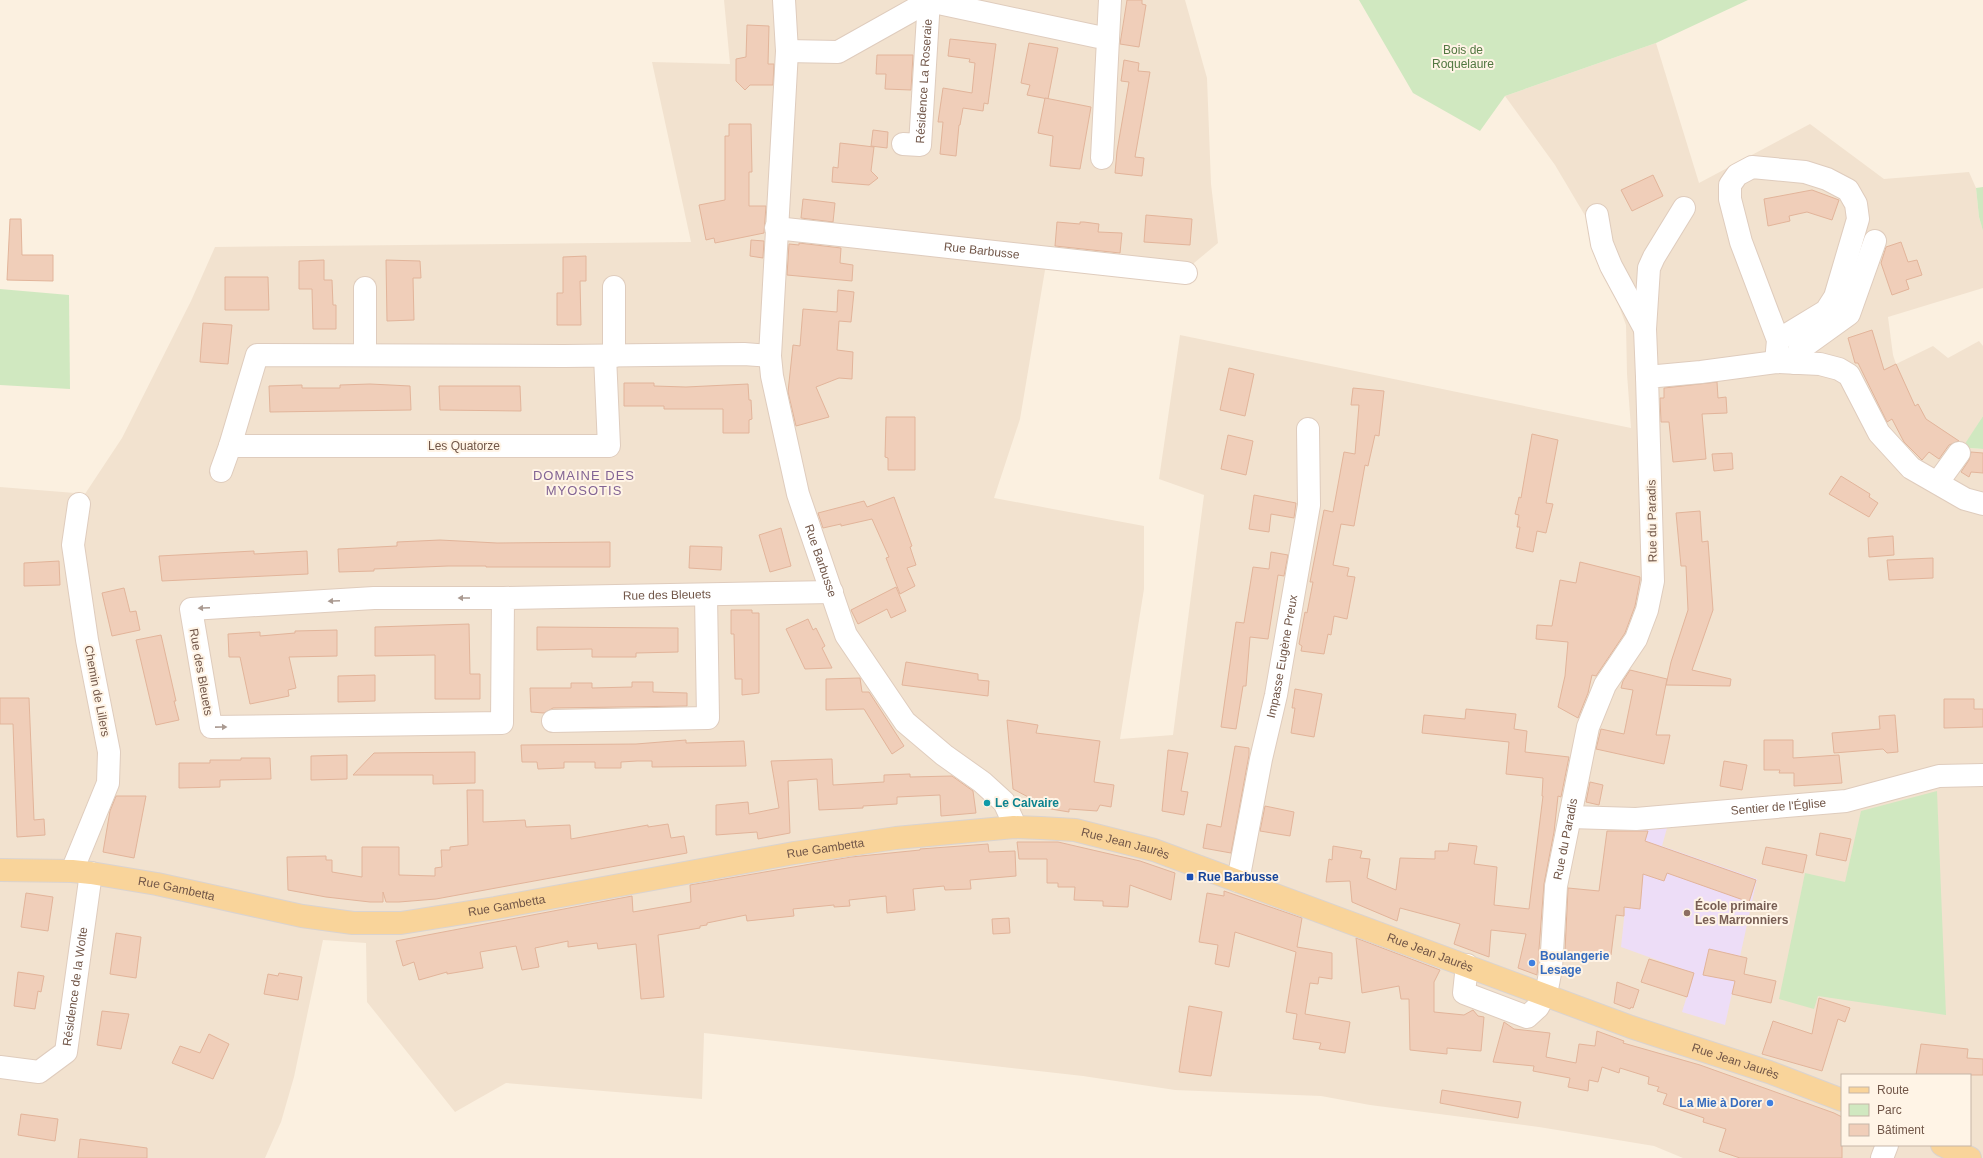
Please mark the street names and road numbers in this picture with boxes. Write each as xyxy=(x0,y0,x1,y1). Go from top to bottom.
street label: Résidence La Roseraie xyxy=(913,18,935,144)
street label: Rue Barbusse xyxy=(943,239,1021,262)
street label: Les Quatorze xyxy=(428,439,500,453)
street label: Rue du Paradis xyxy=(1644,480,1660,562)
street label: Rue Barbusse xyxy=(802,522,840,599)
street label: Rue des Bleuets xyxy=(623,587,711,603)
street label: Impasse Eugène Preux xyxy=(1264,594,1300,719)
street label: Rue des Bleuets xyxy=(186,627,216,717)
street label: Chemin de Lillers xyxy=(81,644,113,738)
street label: Sentier de l'Église xyxy=(1730,796,1827,818)
street label: Rue du Paradis xyxy=(1550,797,1580,881)
street label: Rue Jean Jaurès xyxy=(1080,825,1171,862)
street label: Rue Gambetta xyxy=(786,836,865,861)
street label: Rue Gambetta xyxy=(137,874,216,904)
street label: Rue Gambetta xyxy=(467,892,547,919)
street label: Résidence de la Wolte xyxy=(60,926,90,1047)
street label: Rue Jean Jaurès xyxy=(1385,930,1475,975)
street label: Rue Jean Jaurès xyxy=(1690,1040,1781,1082)

